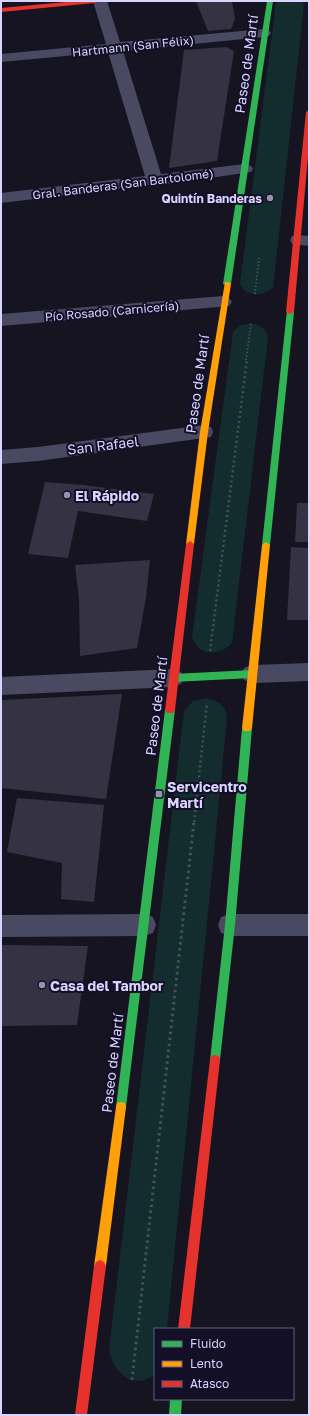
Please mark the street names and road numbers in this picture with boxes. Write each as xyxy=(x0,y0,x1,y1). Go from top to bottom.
street label: Paseo de Martí xyxy=(231,12,262,115)
street label: Hartmann (San Félix) xyxy=(71,32,195,60)
street label: Gral. Banderas (San Bartolomé) xyxy=(32,165,214,203)
street label: Pío Rosado (Carnicería) xyxy=(44,298,180,324)
street label: Paseo de Martí xyxy=(182,332,213,435)
street label: San Rafael xyxy=(66,432,140,458)
street label: Paseo de Martí xyxy=(141,654,171,756)
street label: Paseo de Martí xyxy=(97,1011,127,1113)

